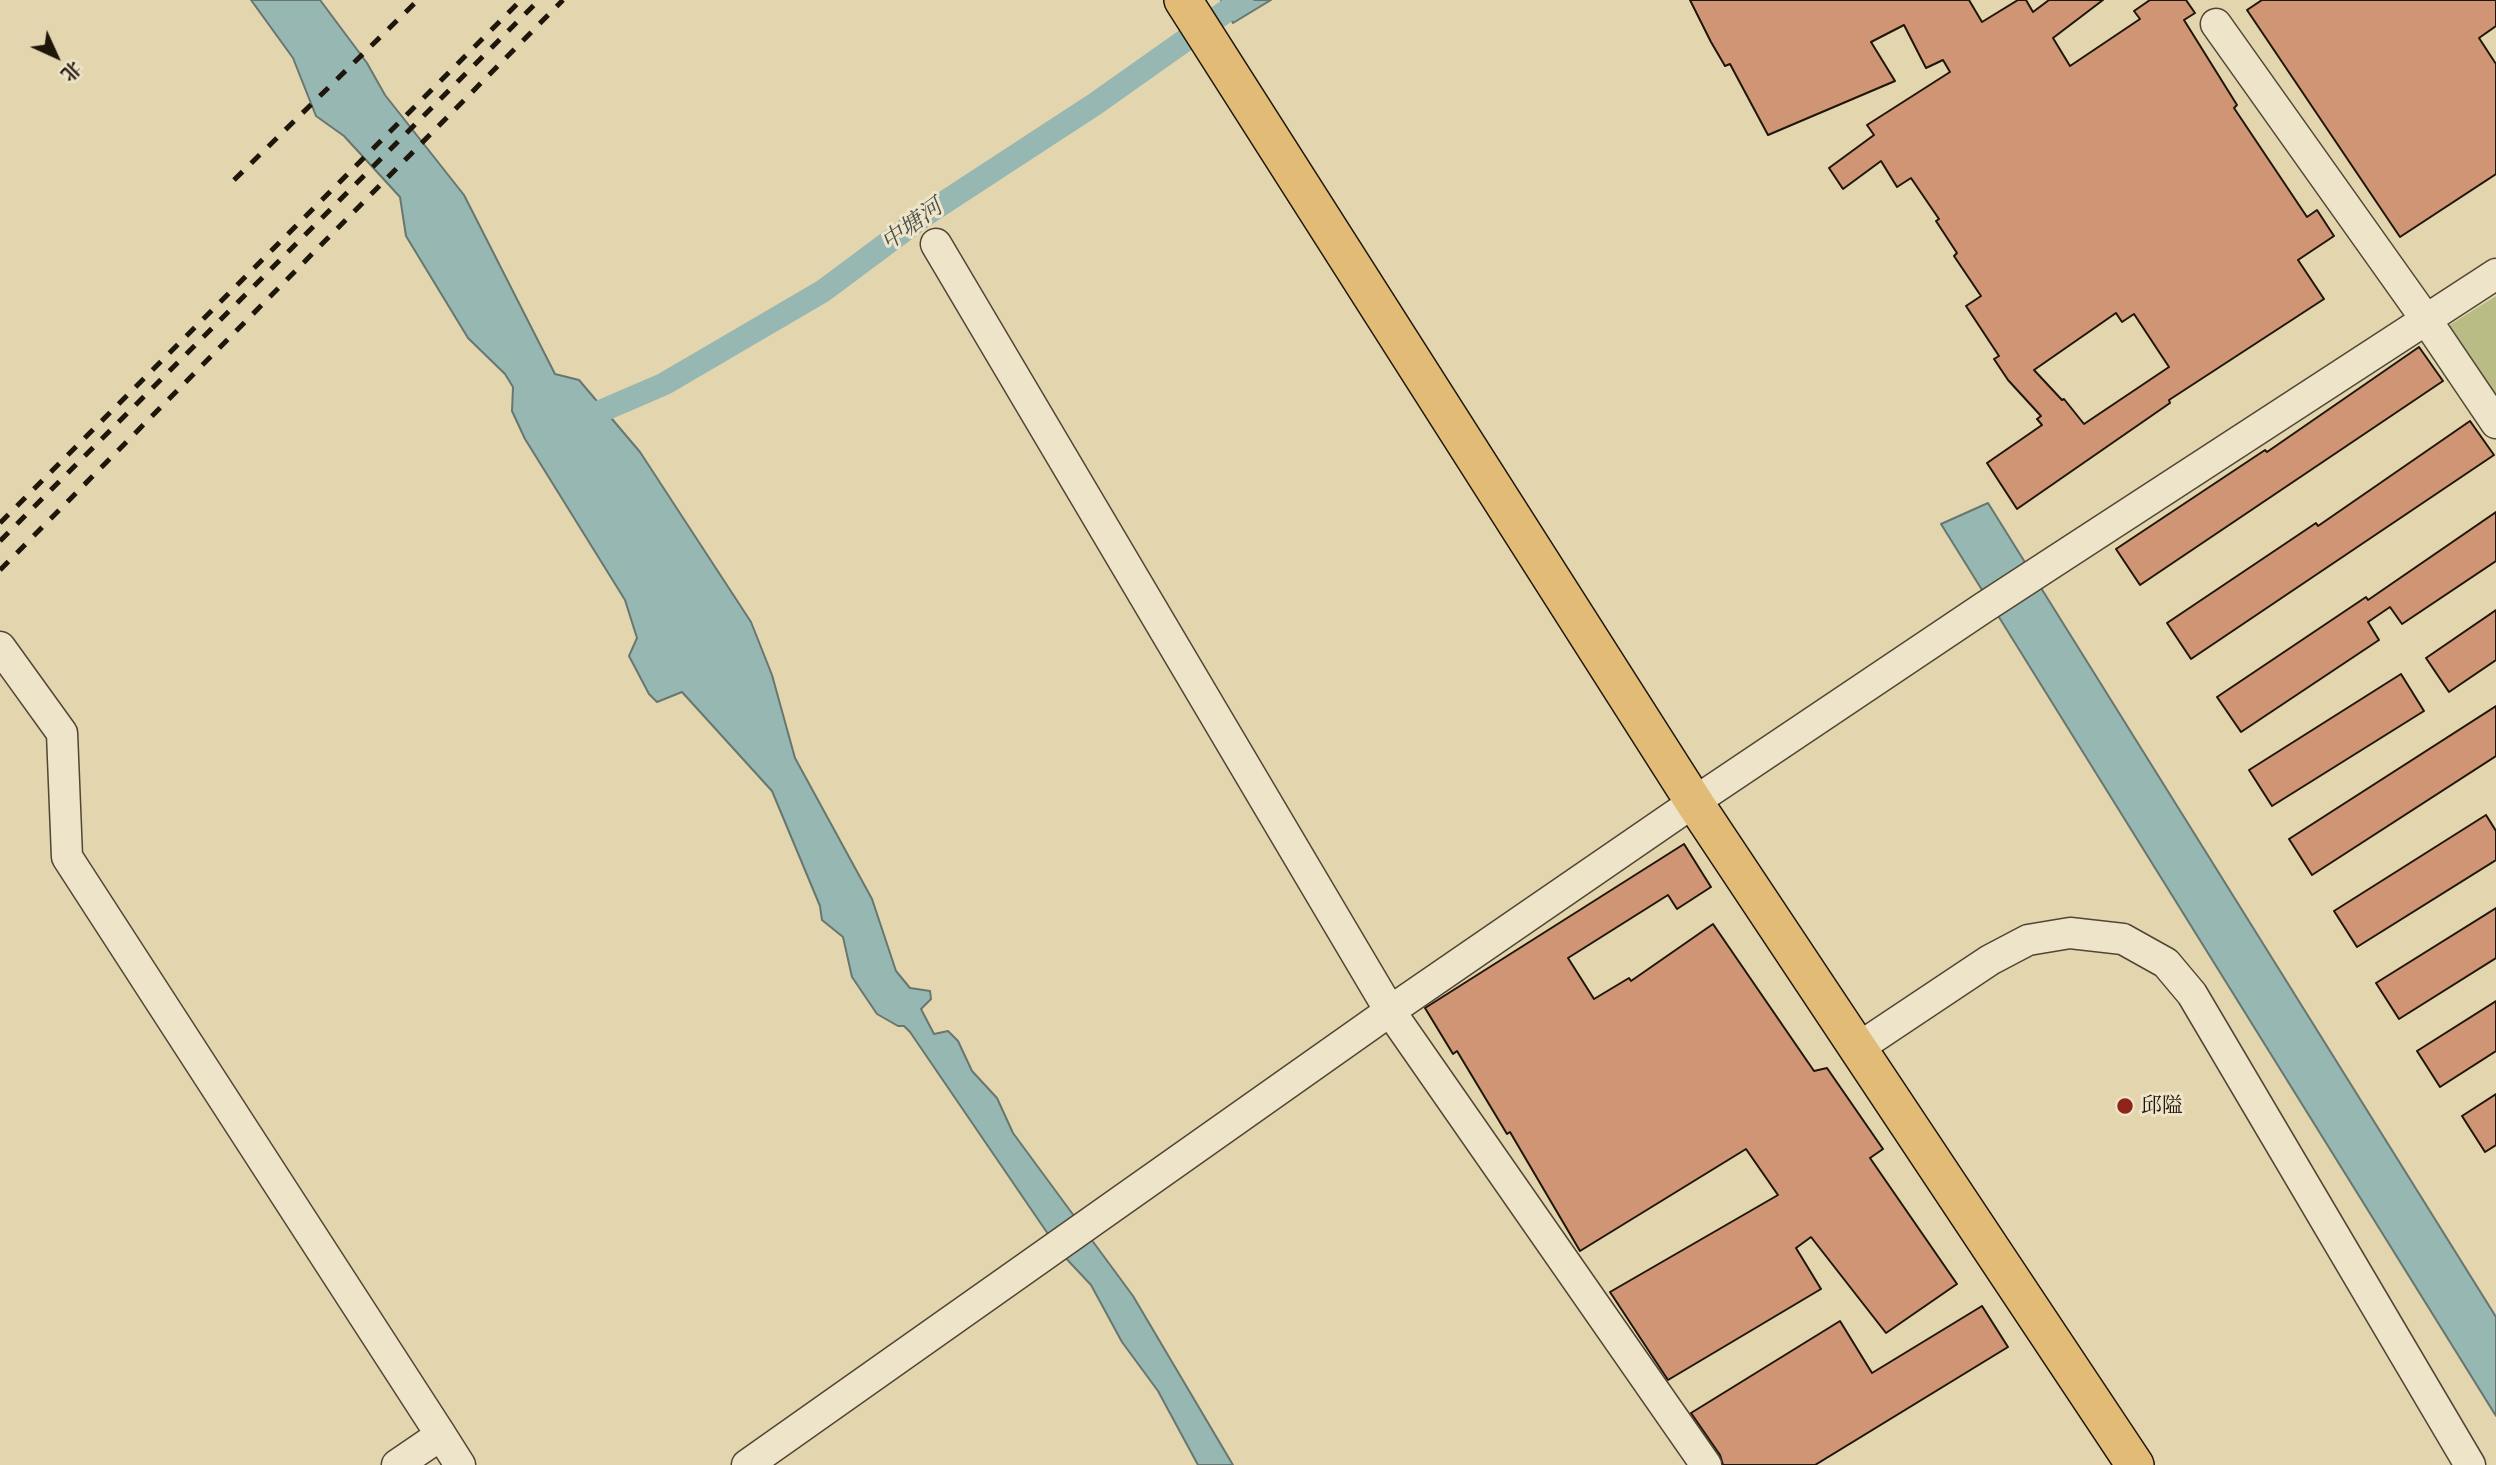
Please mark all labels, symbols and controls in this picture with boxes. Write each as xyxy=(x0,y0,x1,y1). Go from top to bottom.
north arrow xyxy=(21,21,91,91)
text: 北 xyxy=(56,56,86,86)
water label: 中塘河 xyxy=(876,194,948,256)
place label: 邱隘 xyxy=(2141,1093,2183,1119)
marker: 邱隘 xyxy=(2115,1096,2135,1116)

